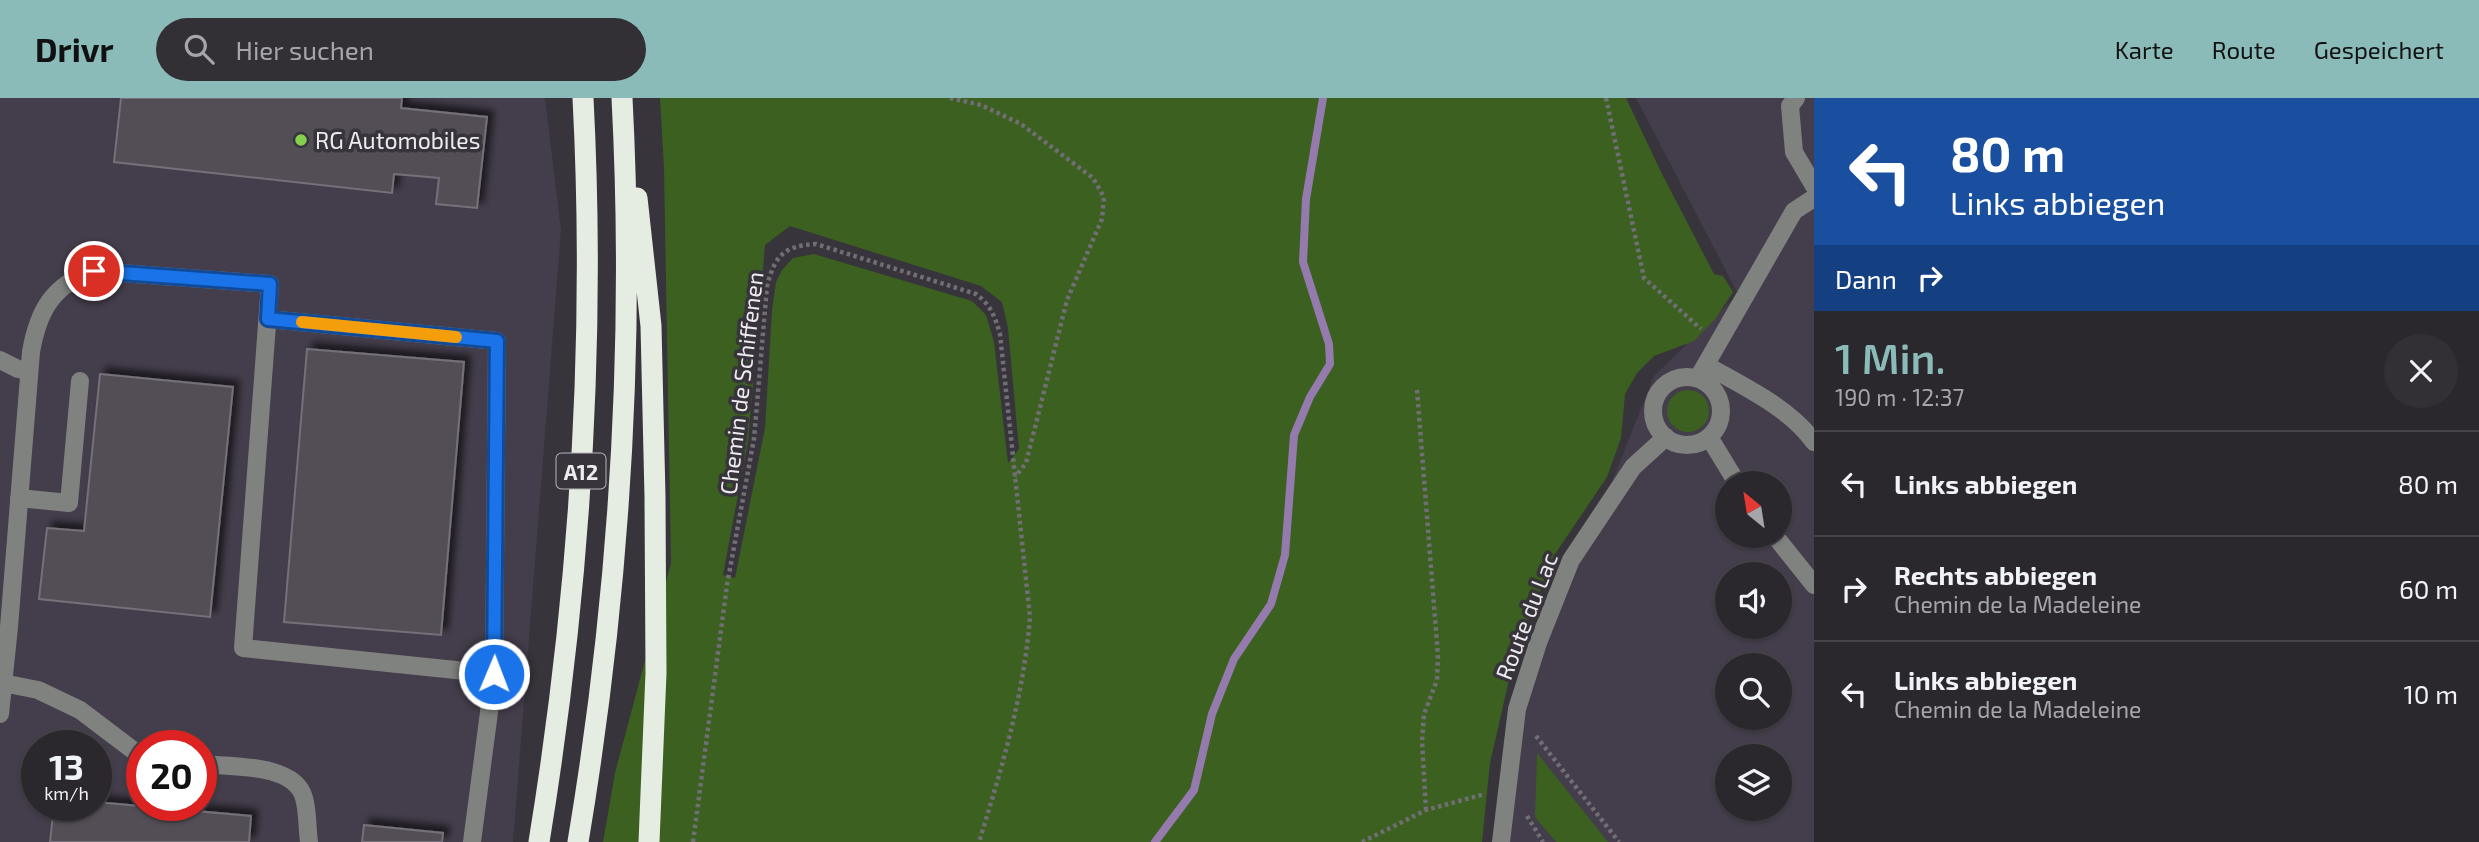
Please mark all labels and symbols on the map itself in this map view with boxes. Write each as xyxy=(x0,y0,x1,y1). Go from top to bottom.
place label: RG Automobiles xyxy=(315,126,480,154)
marker: RG Automobiles xyxy=(293,132,309,148)
pin xyxy=(64,241,124,301)
street label: Chemin de Schiffenen xyxy=(713,270,769,496)
road number: A12 xyxy=(556,454,606,488)
north arrow xyxy=(1715,471,1792,548)
street label: Route du Lac xyxy=(1489,549,1563,683)
position arrow xyxy=(457,637,531,711)
speed limit sign: 20 xyxy=(126,730,217,821)

